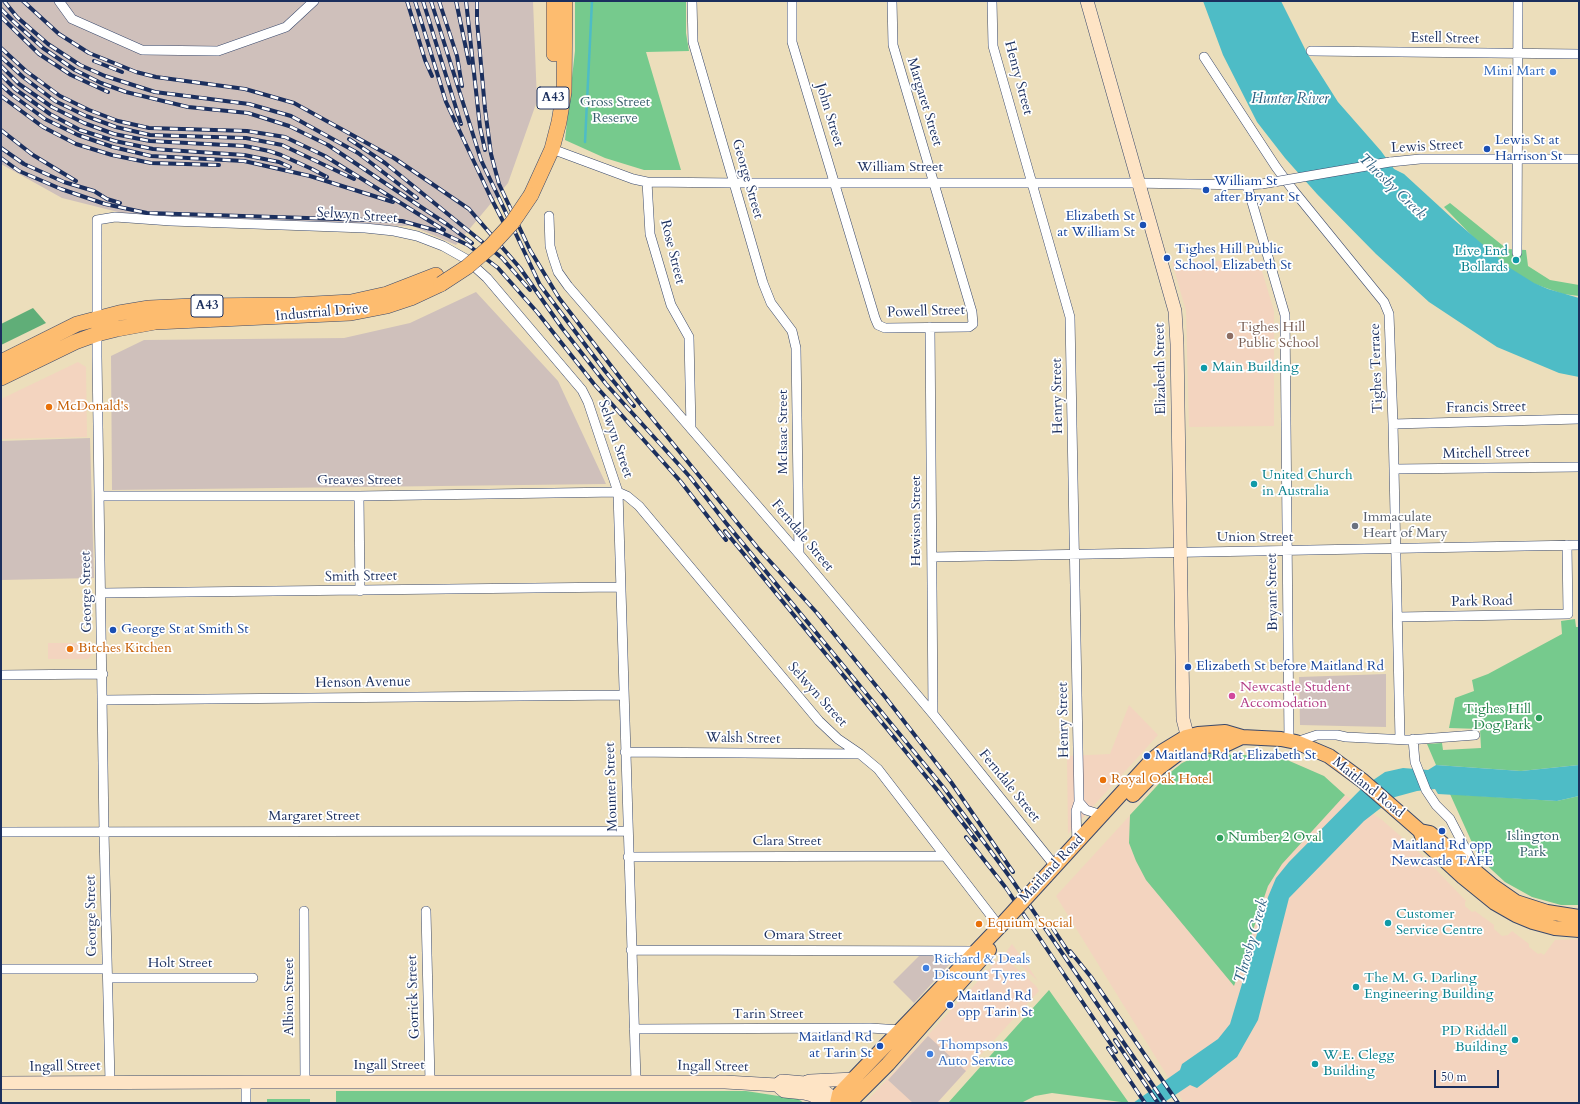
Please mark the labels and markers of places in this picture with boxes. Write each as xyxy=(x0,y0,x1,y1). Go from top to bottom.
place label: Mini Mart xyxy=(1483,64,1545,80)
marker: Mini Mart xyxy=(1548,67,1558,77)
place label: Lewis St at Harrison St xyxy=(1495,133,1562,166)
marker: Lewis St at Harrison St xyxy=(1482,144,1492,154)
place label: William St after Bryant St xyxy=(1214,174,1300,206)
marker: William St after Bryant St xyxy=(1201,185,1211,195)
place label: Elizabeth St at William St xyxy=(1057,209,1135,242)
marker: Elizabeth St at William St xyxy=(1138,220,1148,230)
place label: Tighes Hill Public School, Elizabeth St xyxy=(1175,242,1292,274)
place label: Live End Bollards xyxy=(1454,244,1508,276)
marker: Tighes Hill Public School, Elizabeth St xyxy=(1162,253,1172,263)
marker: Live End Bollards xyxy=(1511,255,1521,265)
place label: Tighes Hill Public School xyxy=(1238,320,1319,352)
marker: Tighes Hill Public School xyxy=(1225,331,1235,341)
place label: Main Building xyxy=(1212,360,1299,376)
marker: Main Building xyxy=(1199,363,1209,373)
place label: McDonald's xyxy=(57,399,128,415)
marker: McDonald's xyxy=(44,402,54,412)
place label: United Church in Australia xyxy=(1262,468,1353,500)
marker: United Church in Australia xyxy=(1249,479,1259,489)
place label: Immaculate Heart of Mary xyxy=(1363,510,1448,542)
marker: Immaculate Heart of Mary xyxy=(1350,521,1360,531)
place label: George St at Smith St xyxy=(121,622,249,638)
marker: George St at Smith St xyxy=(108,625,118,635)
place label: Bitches Kitchen xyxy=(78,641,172,657)
marker: Bitches Kitchen xyxy=(65,644,75,654)
place label: Elizabeth St before Maitland Rd xyxy=(1196,659,1384,675)
marker: Elizabeth St before Maitland Rd xyxy=(1183,662,1193,672)
place label: Newcastle Student Accomodation xyxy=(1240,680,1350,712)
marker: Newcastle Student Accomodation xyxy=(1227,691,1237,701)
place label: Tighes Hill Dog Park xyxy=(1464,702,1531,734)
marker: Tighes Hill Dog Park xyxy=(1534,713,1544,723)
place label: Maitland Rd at Elizabeth St xyxy=(1155,748,1316,764)
marker: Maitland Rd at Elizabeth St xyxy=(1142,751,1152,761)
place label: Royal Oak Hotel xyxy=(1111,772,1212,788)
marker: Royal Oak Hotel xyxy=(1098,775,1108,785)
marker: Maitland Rd opp Newcastle TAFE xyxy=(1437,826,1447,836)
place label: Number 2 Oval xyxy=(1228,830,1322,846)
marker: Number 2 Oval xyxy=(1215,833,1225,843)
place label: Maitland Rd opp Newcastle TAFE xyxy=(1391,838,1493,870)
place label: Customer Service Centre xyxy=(1396,907,1483,940)
place label: Equium Social xyxy=(987,916,1073,932)
marker: Customer Service Centre xyxy=(1383,918,1393,928)
marker: Equium Social xyxy=(974,919,984,929)
place label: Richard & Deals Discount Tyres xyxy=(934,952,1030,984)
marker: Richard & Deals Discount Tyres xyxy=(921,963,931,973)
place label: The M. G. Darling Engineering Building xyxy=(1364,971,1494,1004)
marker: The M. G. Darling Engineering Building xyxy=(1351,982,1361,992)
place label: Maitland Rd opp Tarin St xyxy=(958,989,1033,1022)
marker: Maitland Rd opp Tarin St xyxy=(945,1000,955,1010)
place label: PD Riddell Building xyxy=(1442,1024,1507,1056)
place label: Maitland Rd at Tarin St xyxy=(798,1030,872,1062)
marker: PD Riddell Building xyxy=(1510,1035,1520,1045)
place label: Thompsons Auto Service xyxy=(938,1038,1014,1070)
marker: Maitland Rd at Tarin St xyxy=(875,1041,885,1051)
place label: W.E. Clegg Building xyxy=(1323,1048,1394,1080)
marker: Thompsons Auto Service xyxy=(925,1049,935,1059)
marker: W.E. Clegg Building xyxy=(1310,1059,1320,1069)

